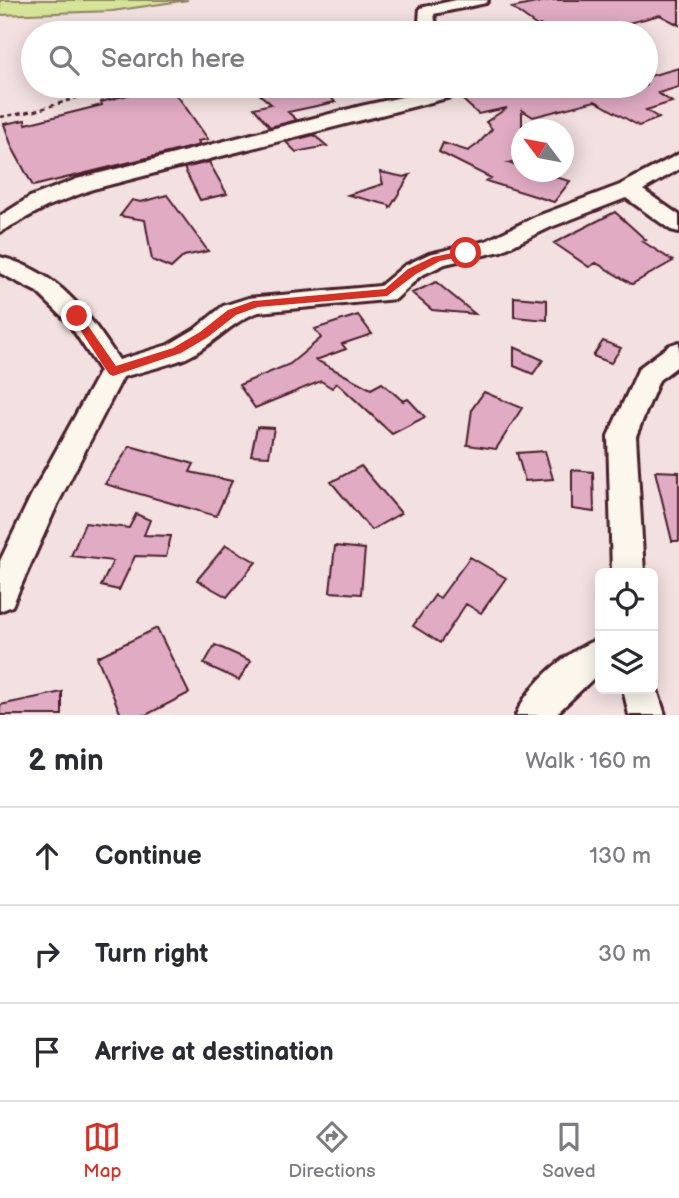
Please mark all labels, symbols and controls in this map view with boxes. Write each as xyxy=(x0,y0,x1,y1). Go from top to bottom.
search box xyxy=(21,21,658,98)
icon: search xyxy=(45,41,83,79)
text: Search here xyxy=(101,44,245,75)
north arrow xyxy=(511,119,574,182)
route start xyxy=(450,237,481,268)
route end xyxy=(61,300,92,331)
map controls xyxy=(595,568,658,694)
button: locate xyxy=(595,568,658,631)
button: layers xyxy=(595,631,658,694)
text: 2 min xyxy=(28,743,104,779)
text: Walk · 160 m xyxy=(525,747,651,775)
icon: ahead xyxy=(28,837,66,875)
text: Continue xyxy=(95,841,202,872)
text: 130 m xyxy=(589,842,651,870)
icon: right xyxy=(28,935,66,973)
text: Turn right xyxy=(95,939,208,970)
text: 30 m xyxy=(598,940,651,968)
icon: arrive xyxy=(28,1033,66,1071)
text: Arrive at destination xyxy=(95,1037,334,1068)
tab: Map xyxy=(83,1118,122,1183)
tab: Directions xyxy=(288,1118,376,1183)
tab: Saved xyxy=(542,1118,596,1183)

